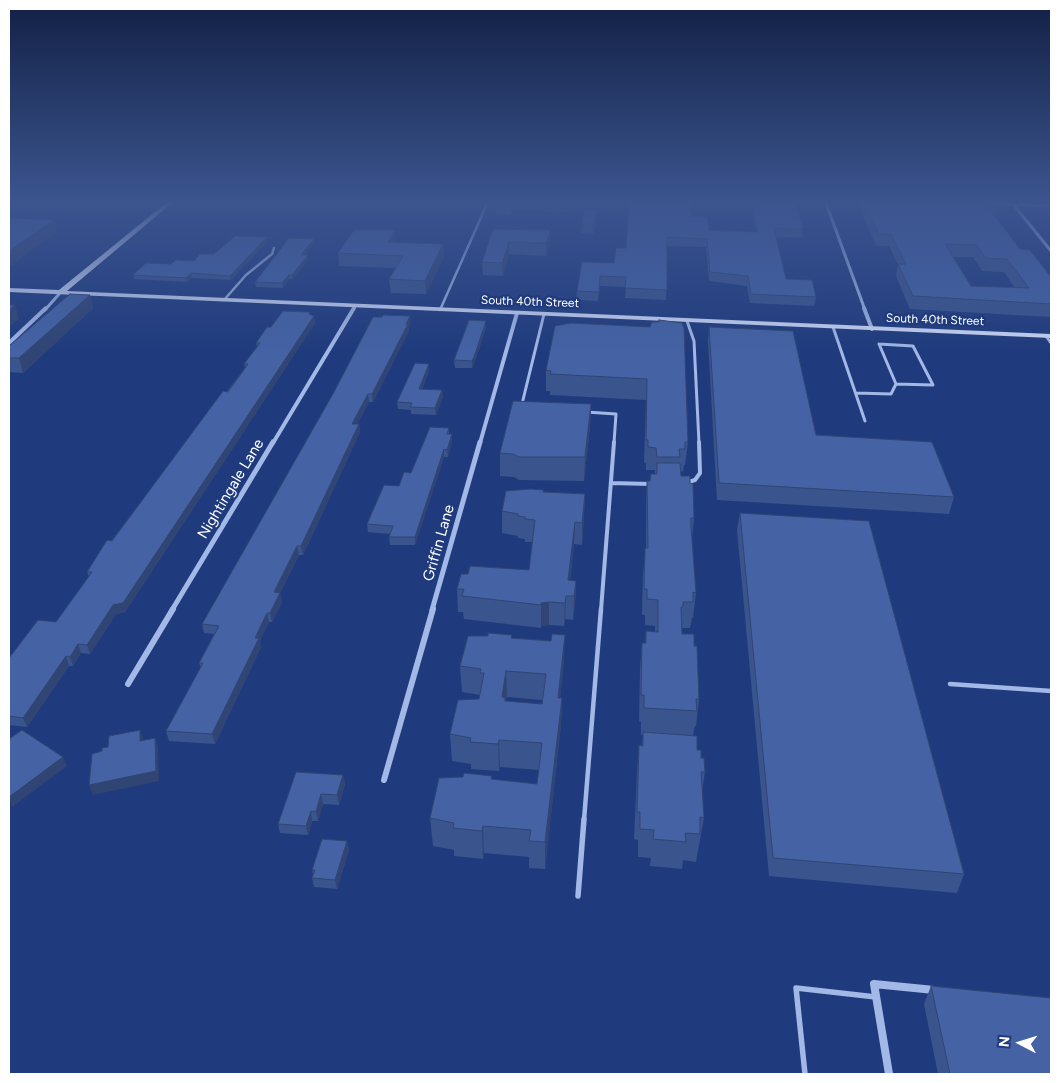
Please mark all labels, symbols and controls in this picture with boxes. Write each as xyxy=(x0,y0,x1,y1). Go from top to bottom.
street label: South 40th Street xyxy=(481,293,579,311)
street label: South 40th Street xyxy=(886,311,984,329)
street label: Nightingale Lane xyxy=(194,436,268,542)
street label: Griffin Lane xyxy=(420,503,458,583)
north arrow xyxy=(995,1018,1045,1068)
text: N xyxy=(996,1036,1013,1048)

